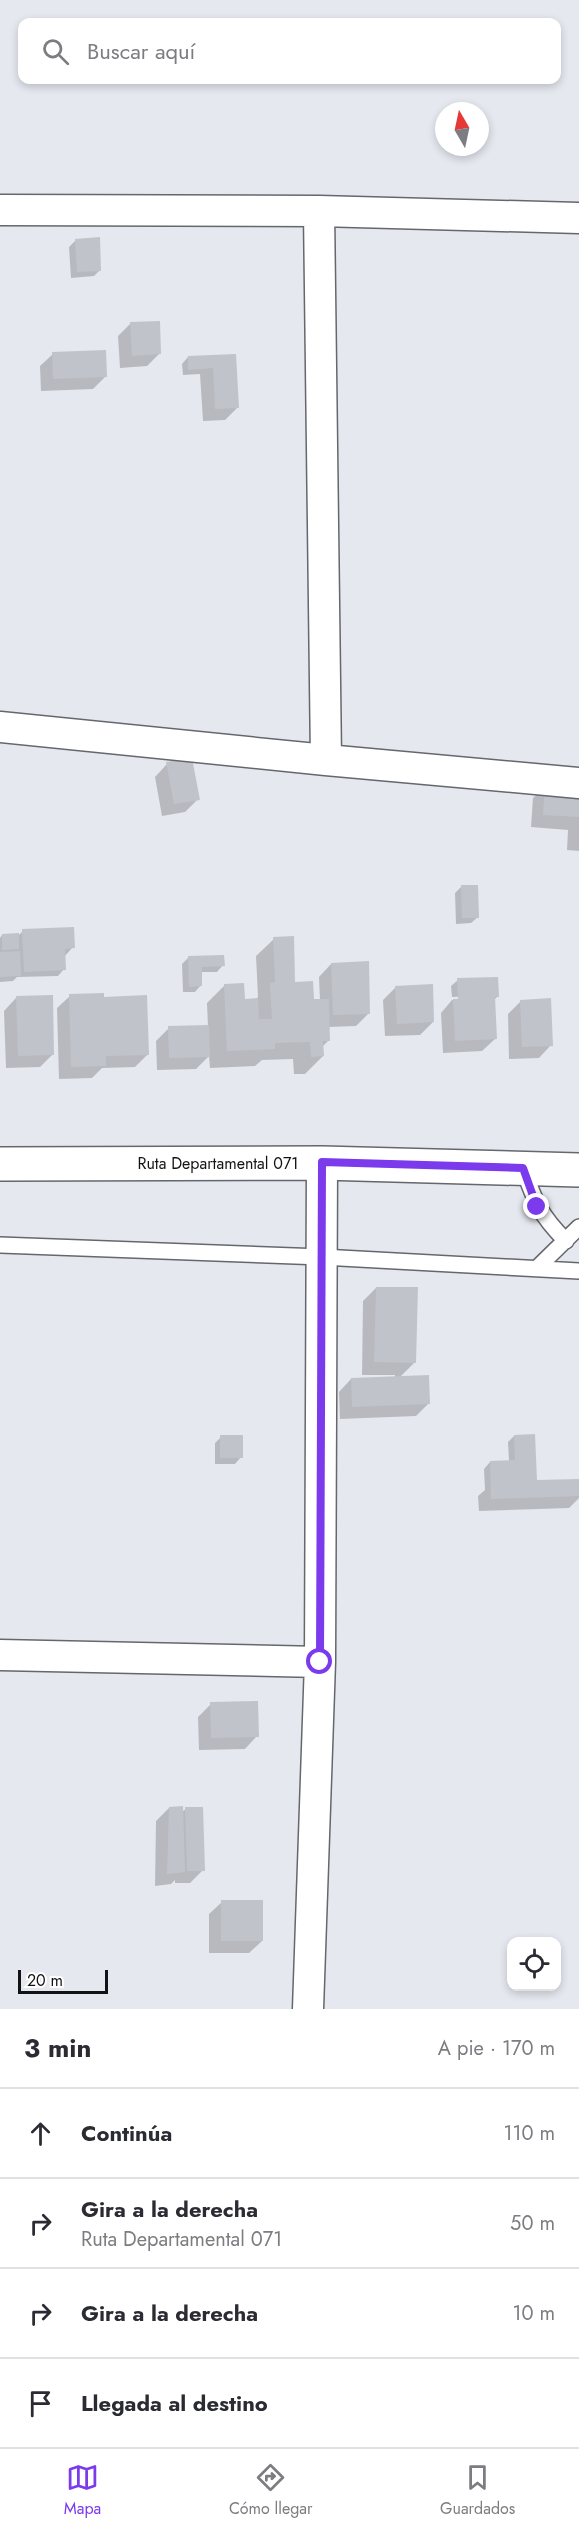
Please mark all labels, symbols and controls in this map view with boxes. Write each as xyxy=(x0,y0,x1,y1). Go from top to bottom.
search box xyxy=(18,18,561,84)
icon: search xyxy=(39,35,72,68)
text: Buscar aquí xyxy=(87,35,195,67)
north arrow xyxy=(435,102,489,156)
street label: Ruta Departamental 071 xyxy=(138,1152,299,1175)
route end xyxy=(523,1193,549,1219)
route start xyxy=(306,1648,332,1674)
map controls xyxy=(507,1937,561,1991)
button: locate xyxy=(507,1937,561,1991)
scale bar xyxy=(18,1967,108,1994)
text: 20 m xyxy=(27,1969,63,1992)
text: 3 min xyxy=(24,2029,91,2067)
text: A pie · 170 m xyxy=(438,2034,555,2063)
icon: ahead xyxy=(24,2117,57,2150)
text: Continúa xyxy=(81,2117,172,2149)
text: 110 m xyxy=(503,2119,555,2148)
text: Gira a la derecha xyxy=(81,2193,258,2225)
icon: right xyxy=(24,2207,57,2240)
text: 50 m xyxy=(510,2209,555,2238)
text: Ruta Departamental 071 xyxy=(81,2225,282,2254)
icon: right xyxy=(24,2297,57,2330)
text: Gira a la derecha xyxy=(81,2297,258,2329)
text: 10 m xyxy=(512,2299,555,2328)
icon: arrive xyxy=(24,2387,57,2420)
text: Llegada al destino xyxy=(81,2387,268,2419)
tab: Mapa xyxy=(64,2461,101,2520)
tab: Cómo llegar xyxy=(229,2461,313,2520)
tab: Guardados xyxy=(440,2461,515,2520)

